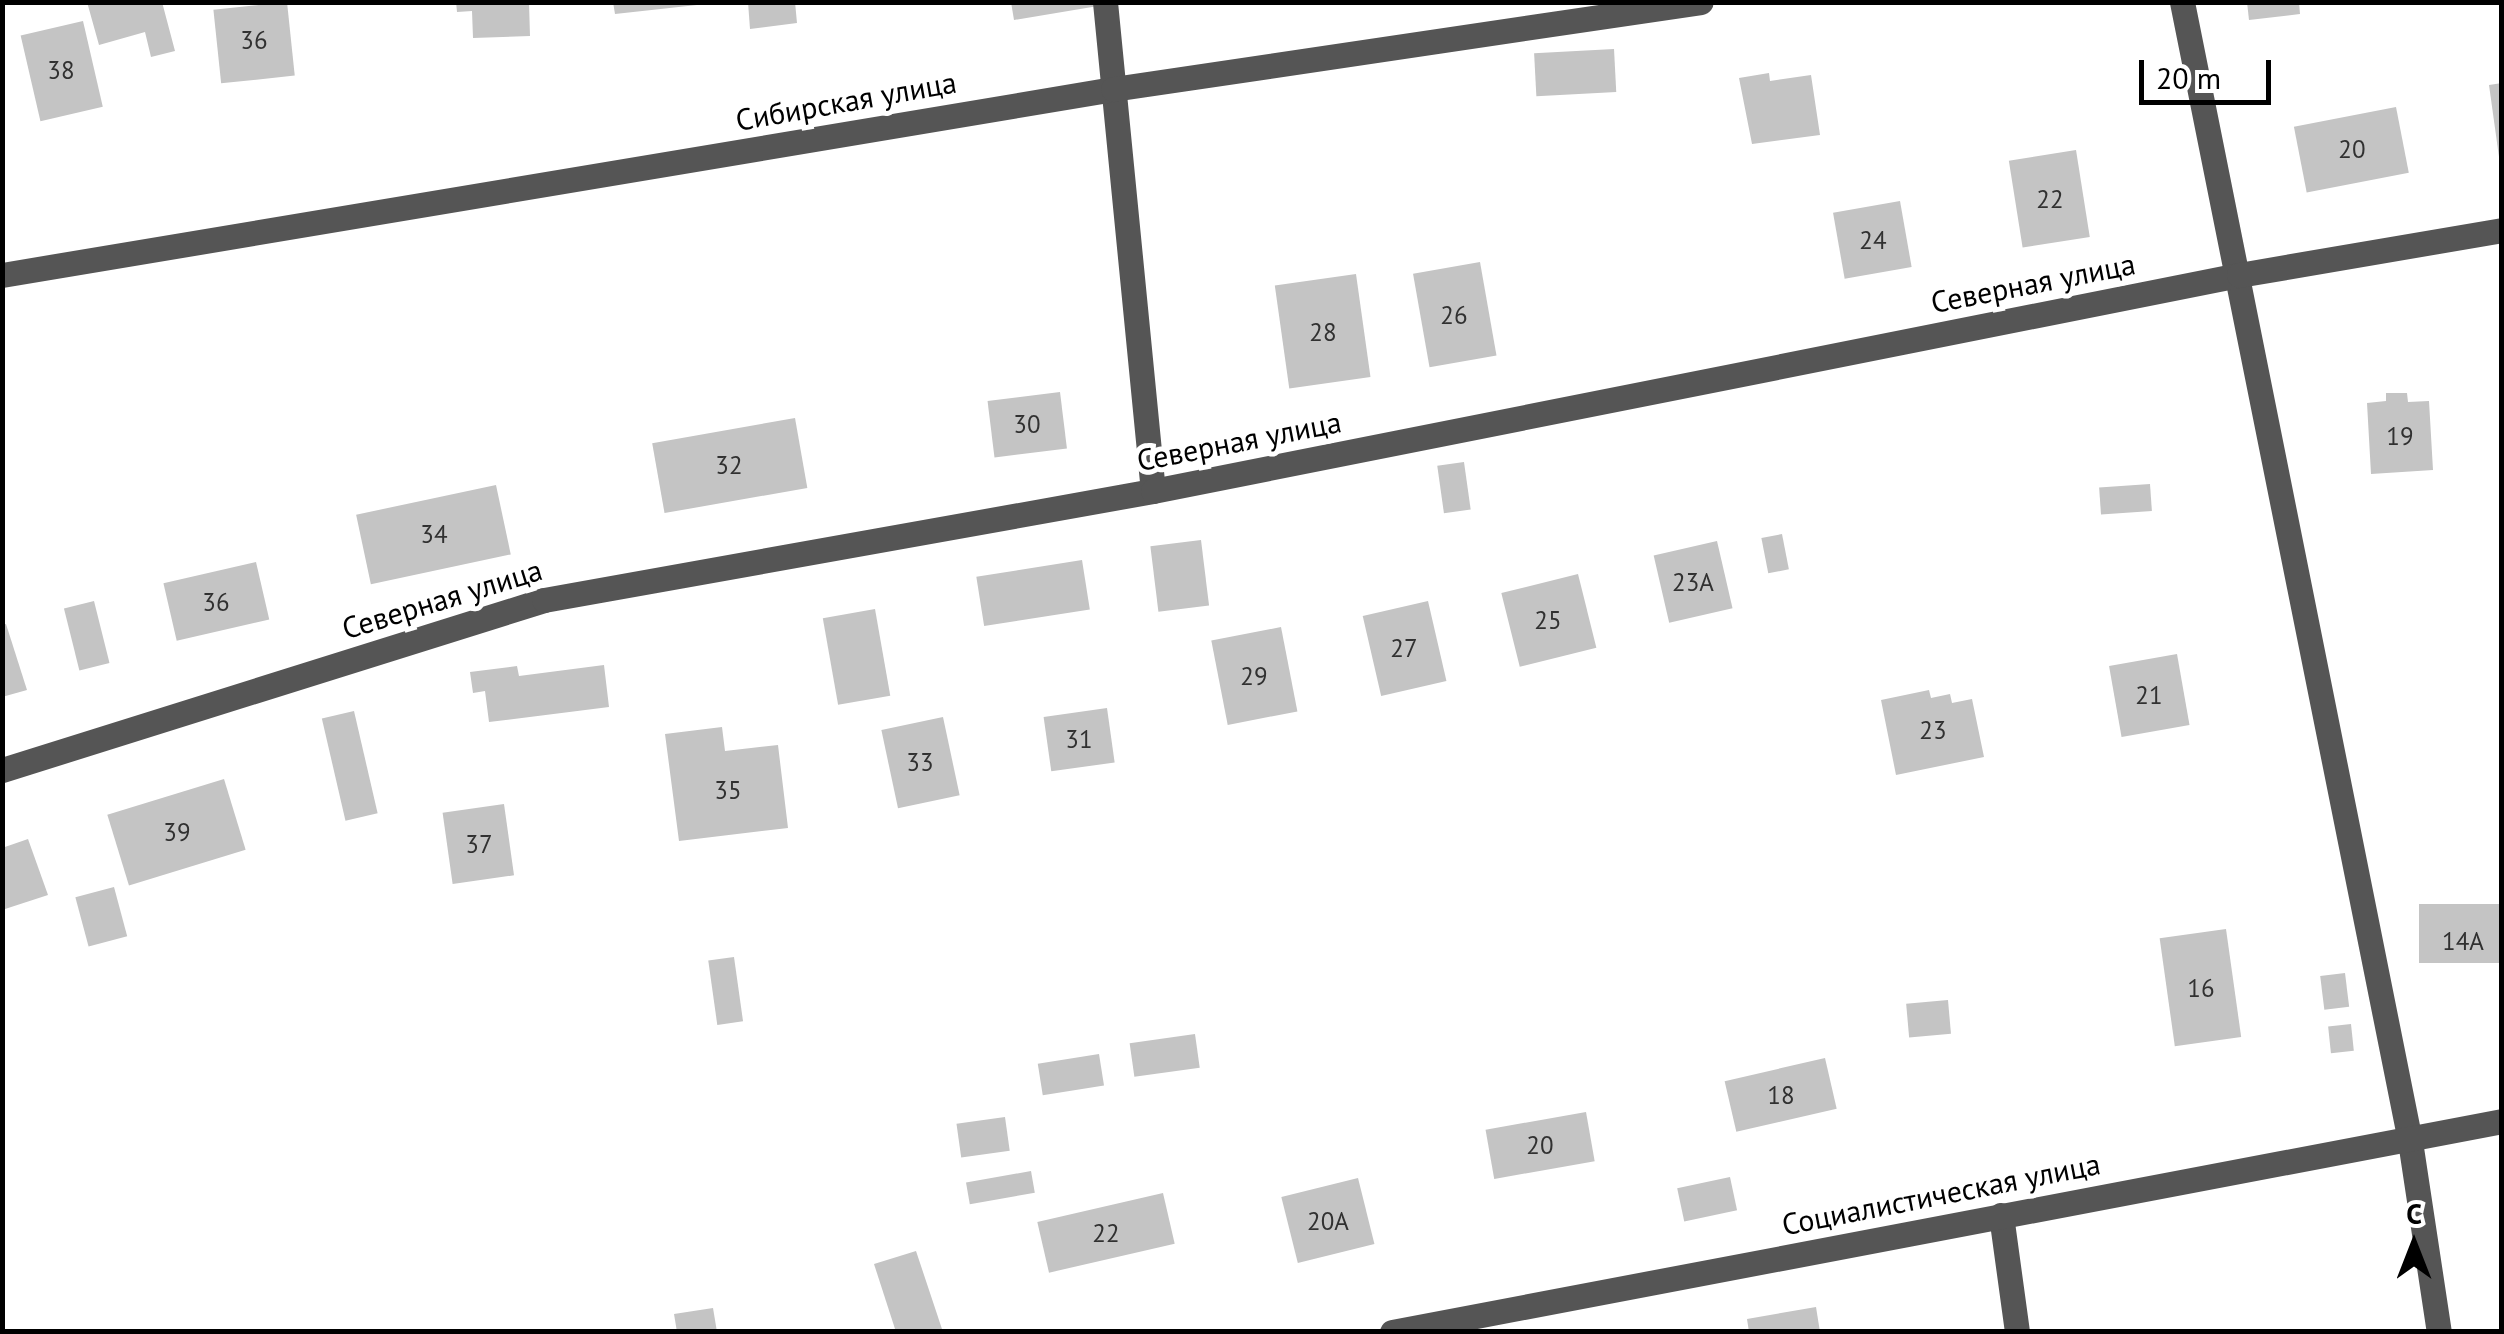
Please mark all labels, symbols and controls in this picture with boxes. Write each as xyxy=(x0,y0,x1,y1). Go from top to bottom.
house number: 36 xyxy=(240,25,268,55)
scale bar xyxy=(2144,40,2276,102)
house number: 38 xyxy=(47,55,75,85)
text: 20 m xyxy=(2156,58,2221,97)
street label: Сибирская улица xyxy=(733,64,959,138)
house number: 20 xyxy=(2338,134,2366,164)
house number: 22 xyxy=(2036,184,2064,214)
house number: 24 xyxy=(1859,225,1887,255)
street label: Северная улица xyxy=(1928,246,2138,320)
house number: 26 xyxy=(1440,300,1468,330)
house number: 28 xyxy=(1309,317,1337,347)
street label: Северная улица xyxy=(1134,404,1344,478)
house number: 30 xyxy=(1013,409,1041,439)
house number: 19 xyxy=(2386,421,2414,451)
house number: 32 xyxy=(715,450,743,480)
house number: 34 xyxy=(420,519,448,549)
street label: Северная улица xyxy=(338,551,546,647)
house number: 23А xyxy=(1672,567,1714,597)
house number: 36 xyxy=(202,587,230,617)
house number: 25 xyxy=(1534,605,1562,635)
house number: 27 xyxy=(1390,633,1418,663)
house number: 29 xyxy=(1240,661,1268,691)
house number: 21 xyxy=(2135,680,2163,710)
house number: 23 xyxy=(1919,715,1947,745)
house number: 31 xyxy=(1065,724,1093,754)
house number: 33 xyxy=(906,747,934,777)
house number: 35 xyxy=(714,775,742,805)
house number: 39 xyxy=(163,817,191,847)
house number: 37 xyxy=(465,829,493,859)
house number: 14А xyxy=(2442,926,2484,956)
house number: 16 xyxy=(2187,973,2215,1003)
house number: 18 xyxy=(1767,1080,1795,1110)
house number: 20 xyxy=(1526,1130,1554,1160)
street label: Социалистическая улица xyxy=(1779,1145,2103,1243)
north arrow xyxy=(2364,1194,2464,1294)
text: С xyxy=(2406,1195,2422,1232)
house number: 20А xyxy=(1307,1206,1349,1236)
house number: 22 xyxy=(1092,1218,1120,1248)

